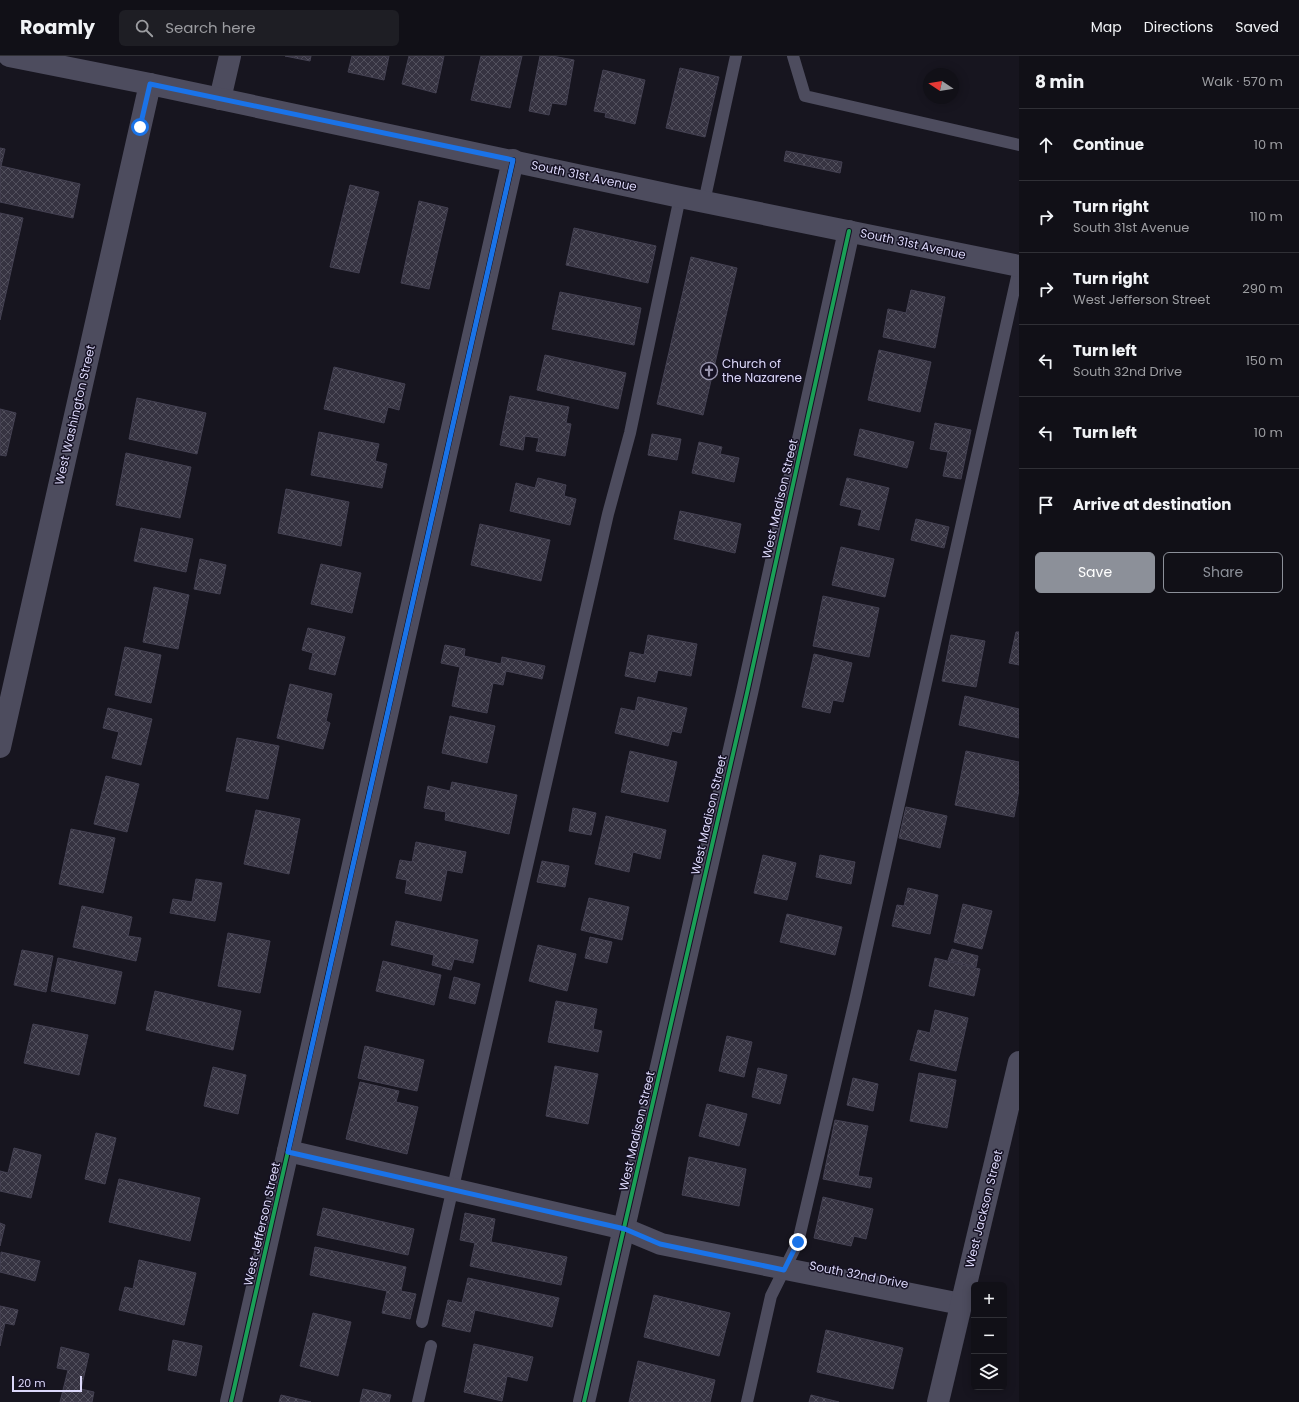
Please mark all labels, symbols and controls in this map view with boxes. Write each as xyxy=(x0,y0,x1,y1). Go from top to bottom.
search box xyxy=(119,10,399,46)
text: Roamly xyxy=(20,14,95,41)
icon: search xyxy=(133,17,155,39)
text: Search here xyxy=(165,17,256,38)
text: Map xyxy=(1091,17,1122,37)
text: Directions xyxy=(1144,17,1213,37)
text: Saved xyxy=(1235,17,1279,37)
north arrow xyxy=(923,68,959,104)
text: 8 min xyxy=(1035,70,1084,94)
text: Walk · 570 m xyxy=(1202,72,1283,91)
route start xyxy=(131,118,149,136)
icon: ahead xyxy=(1035,134,1057,156)
text: Continue xyxy=(1073,134,1144,155)
text: 10 m xyxy=(1254,135,1283,154)
street label: South 31st Avenue xyxy=(530,156,638,195)
text: Turn right xyxy=(1073,196,1149,217)
icon: right xyxy=(1035,206,1057,228)
text: 110 m xyxy=(1250,207,1283,226)
text: South 31st Avenue xyxy=(1073,218,1189,237)
street label: South 31st Avenue xyxy=(859,224,967,263)
text: Turn right xyxy=(1073,268,1149,289)
icon: right xyxy=(1035,278,1057,300)
text: 290 m xyxy=(1242,279,1283,298)
text: West Jefferson Street xyxy=(1073,290,1210,309)
text: Turn left xyxy=(1073,340,1137,361)
street label: West Washington Street xyxy=(50,343,99,487)
icon: left xyxy=(1035,350,1057,372)
text: 150 m xyxy=(1246,351,1283,370)
place label: Church of the Nazarene xyxy=(722,355,802,386)
church icon: Church of the Nazarene xyxy=(699,361,719,381)
text: South 32nd Drive xyxy=(1073,362,1182,381)
icon: left xyxy=(1035,422,1057,444)
text: Turn left xyxy=(1073,422,1137,443)
text: 10 m xyxy=(1254,423,1283,442)
street label: West Madison Street xyxy=(757,437,802,560)
icon: arrive xyxy=(1035,494,1057,516)
text: Arrive at destination xyxy=(1073,494,1231,515)
button: Save xyxy=(1035,552,1155,593)
button: Share xyxy=(1163,552,1283,593)
street label: West Madison Street xyxy=(686,753,731,876)
street label: West Madison Street xyxy=(614,1069,659,1192)
street label: West Jackson Street xyxy=(961,1148,1006,1270)
street label: West Jefferson Street xyxy=(239,1160,284,1287)
route end xyxy=(789,1233,807,1251)
street label: South 32nd Drive xyxy=(808,1257,910,1292)
map controls xyxy=(971,1282,1007,1390)
button: + xyxy=(971,1282,1007,1318)
button: − xyxy=(971,1318,1007,1354)
button: layers xyxy=(971,1354,1007,1390)
scale bar xyxy=(12,1374,82,1393)
text: 20 m xyxy=(18,1375,46,1391)

